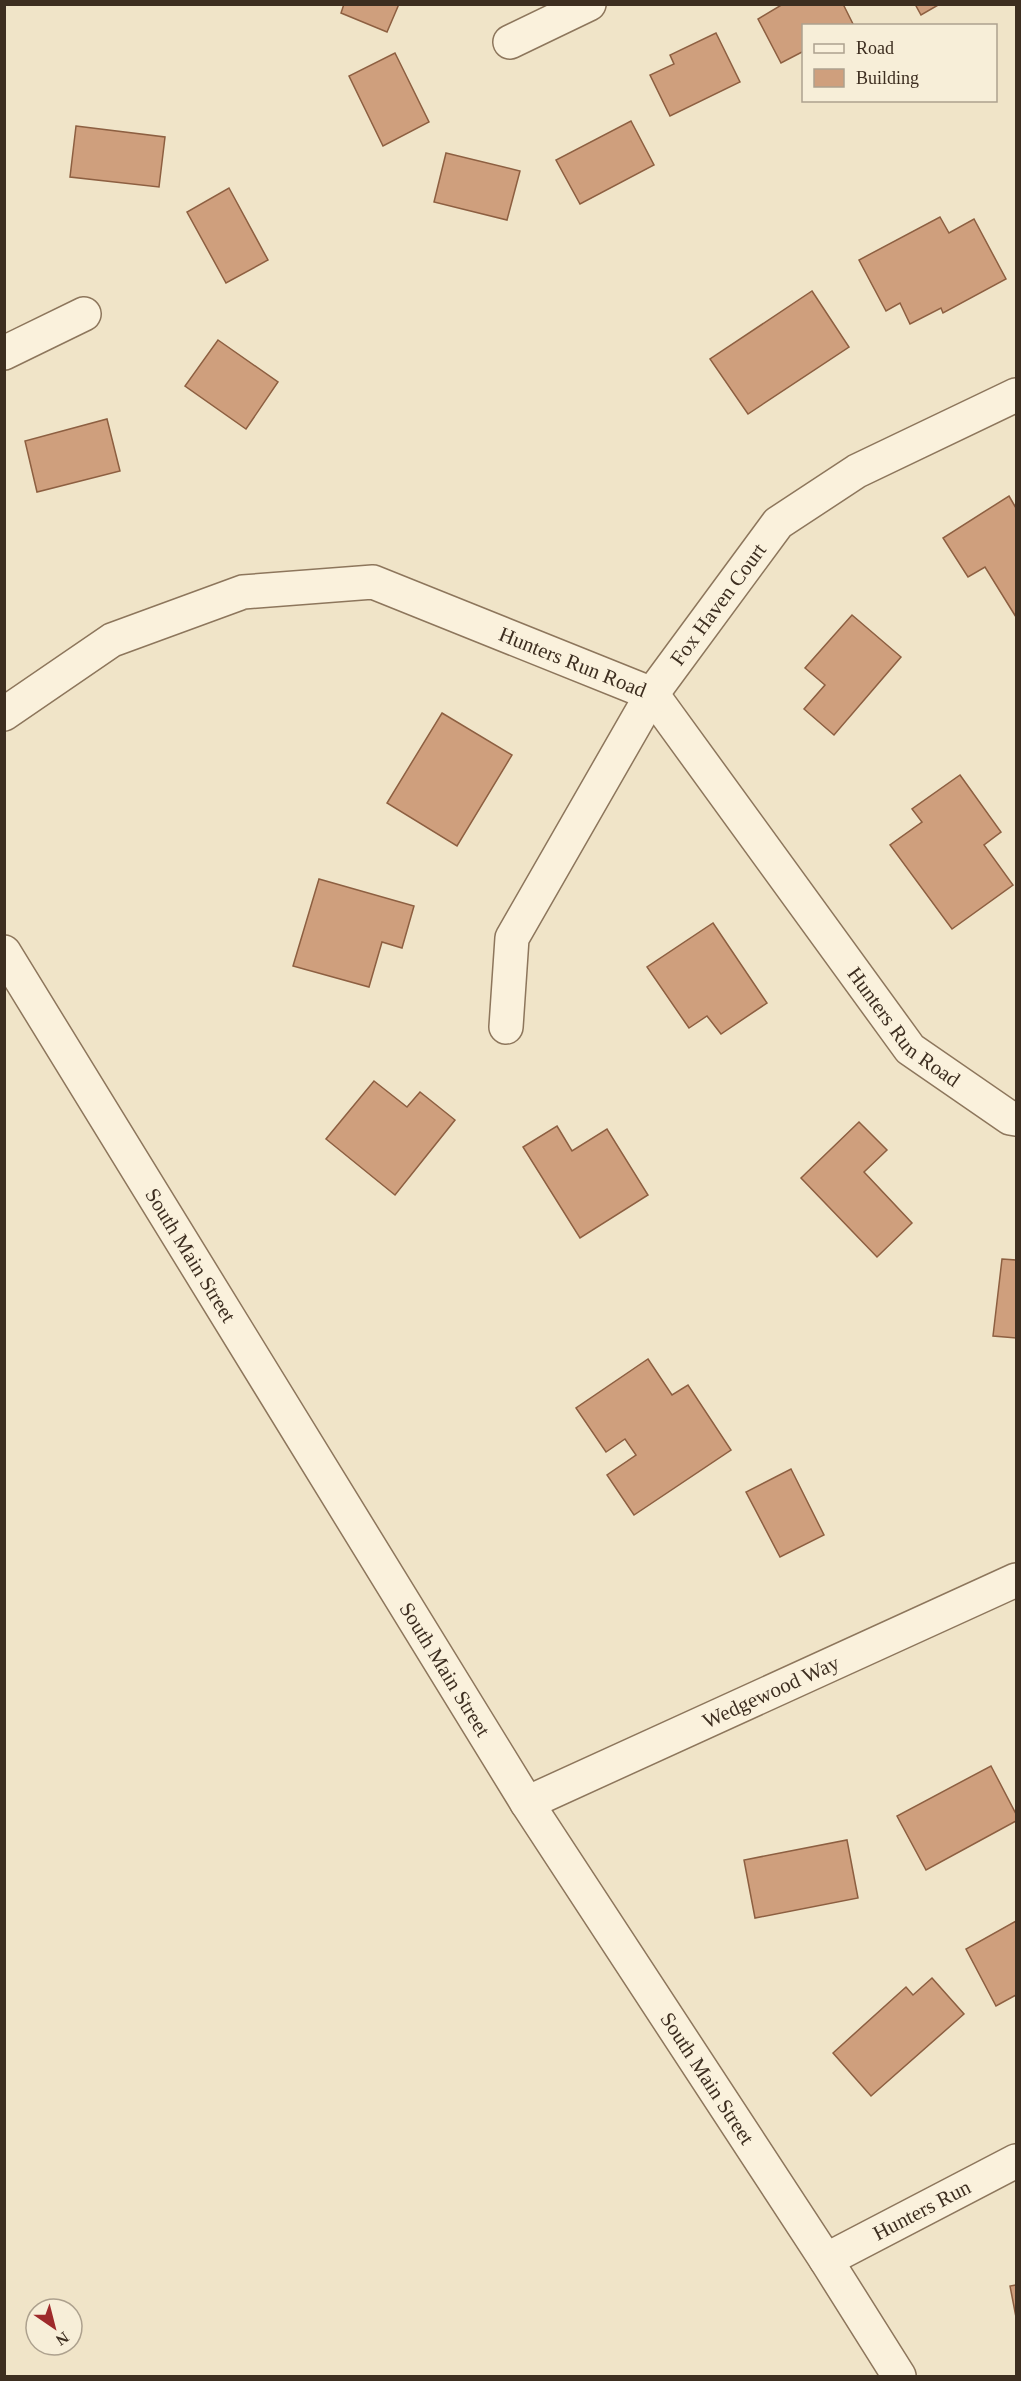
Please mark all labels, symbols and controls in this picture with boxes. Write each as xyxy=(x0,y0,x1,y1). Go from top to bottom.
legend xyxy=(802,24,997,102)
text: Road xyxy=(856,38,894,58)
text: Building xyxy=(856,68,919,88)
street label: Fox Haven Court xyxy=(665,538,771,670)
street label: Hunters Run Road xyxy=(496,622,650,703)
street label: Hunters Run Road xyxy=(842,962,965,1092)
street label: South Main Street xyxy=(140,1184,241,1327)
street label: South Main Street xyxy=(395,1598,495,1741)
street label: Wedgewood Way xyxy=(699,1650,843,1733)
street label: South Main Street xyxy=(655,2008,759,2149)
street label: Hunters Run xyxy=(869,2175,975,2245)
north arrow xyxy=(24,2297,84,2357)
text: N xyxy=(52,2329,72,2349)

